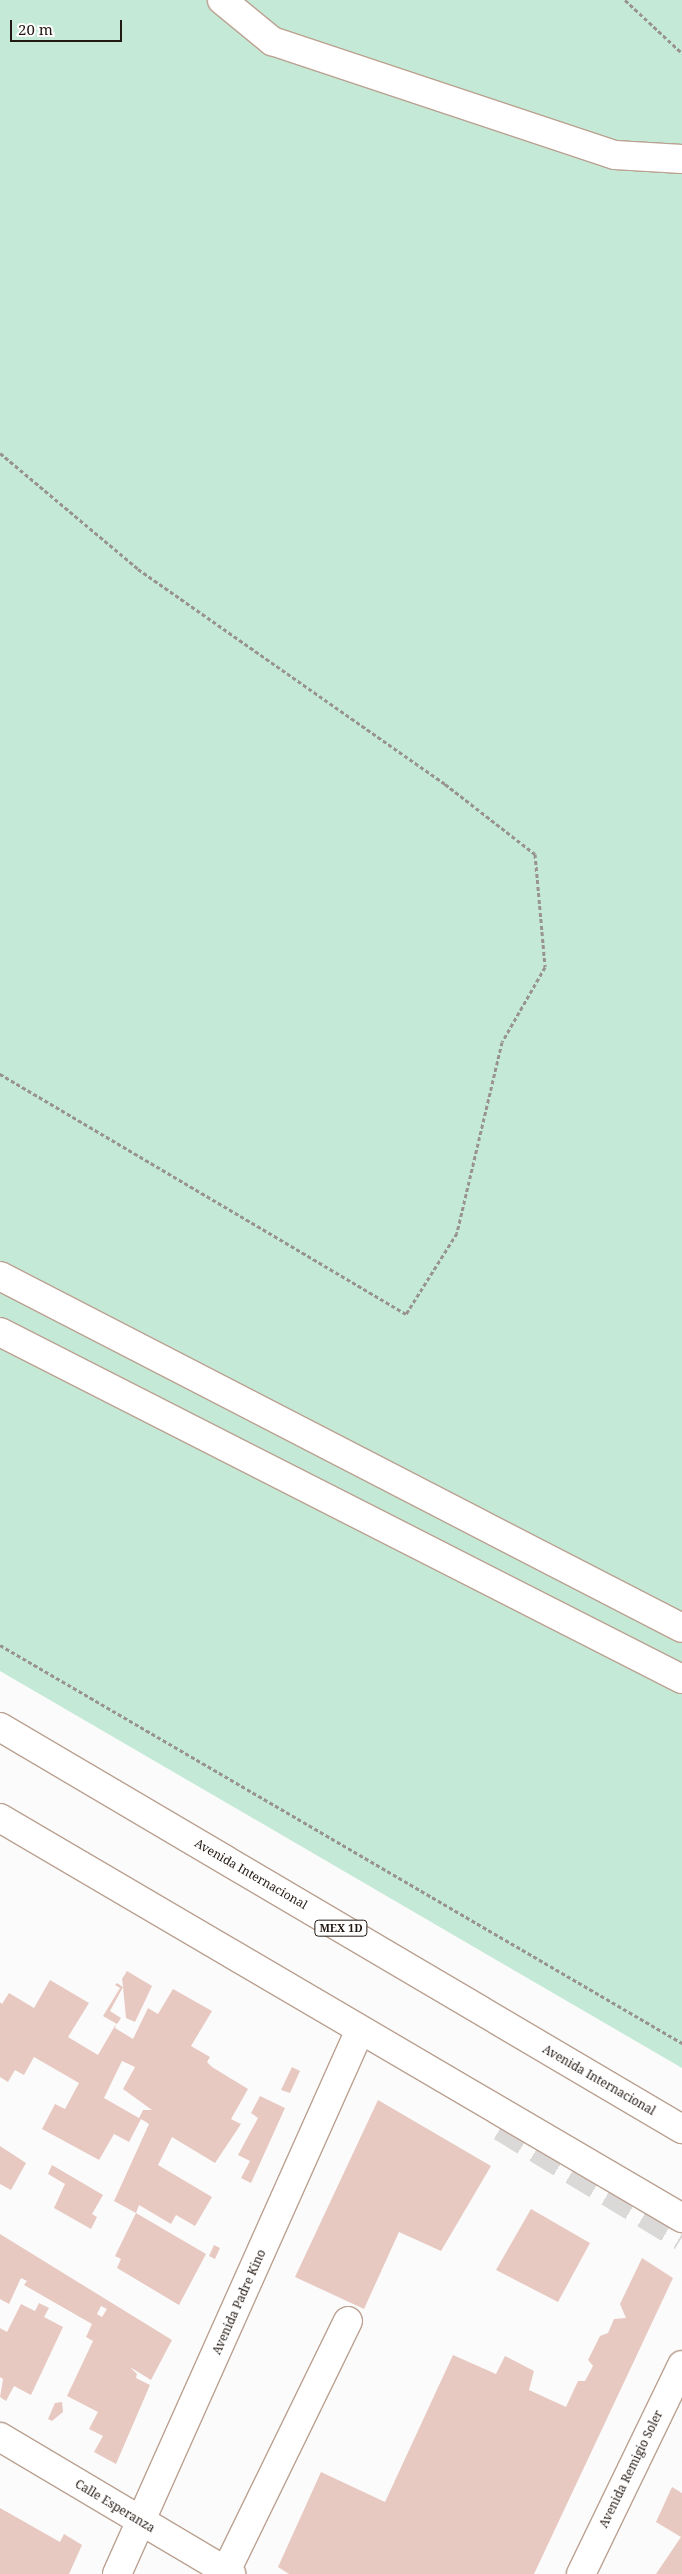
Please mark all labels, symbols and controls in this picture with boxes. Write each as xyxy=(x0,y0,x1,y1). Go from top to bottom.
scale bar xyxy=(12,10,125,42)
text: 20 m xyxy=(18,19,53,39)
street label: Avenida Internacional xyxy=(192,1836,310,1912)
road number: MEX 1D xyxy=(314,1920,368,1936)
street label: Avenida Internacional xyxy=(540,2042,658,2118)
street label: Avenida Padre Kino xyxy=(209,2247,269,2357)
street label: Avenida Remigio Soler xyxy=(596,2408,666,2530)
street label: Calle Esperanza xyxy=(72,2477,158,2535)

